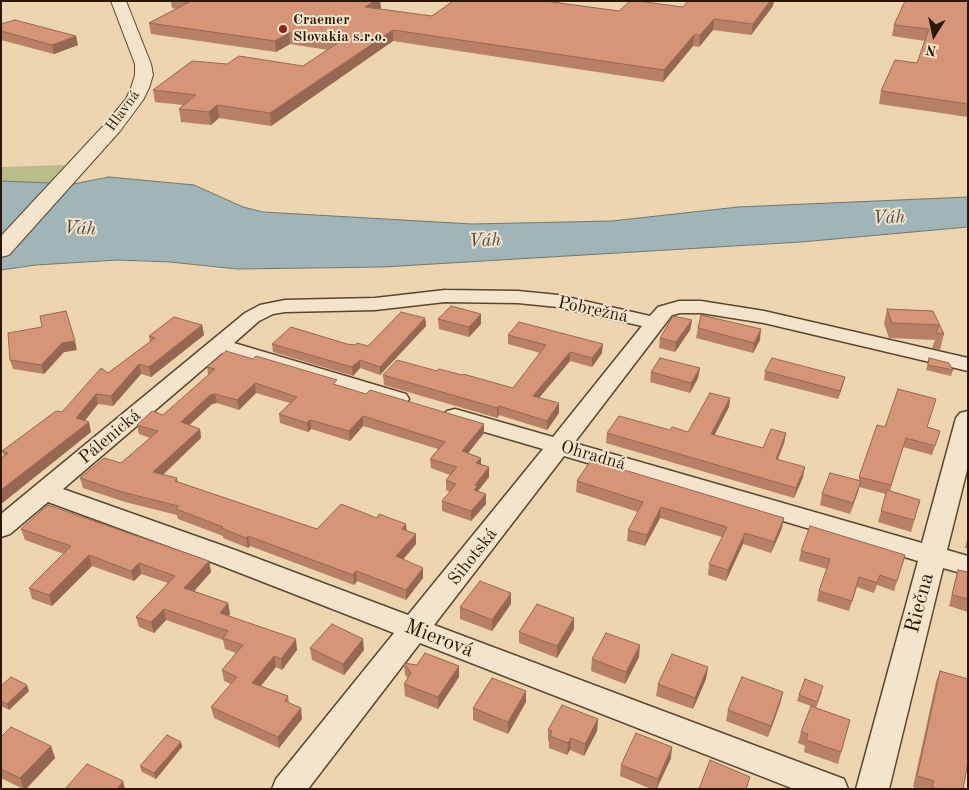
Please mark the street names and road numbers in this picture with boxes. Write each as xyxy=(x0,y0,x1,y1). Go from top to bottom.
street label: Hlavná xyxy=(102,87,144,135)
street label: Pobrežná xyxy=(556,292,630,328)
street label: Pálenická xyxy=(75,405,145,469)
street label: Ohradná xyxy=(558,436,628,476)
street label: Sihotská xyxy=(444,524,502,590)
street label: Riečna xyxy=(900,570,940,636)
street label: Mierová xyxy=(401,614,477,664)

